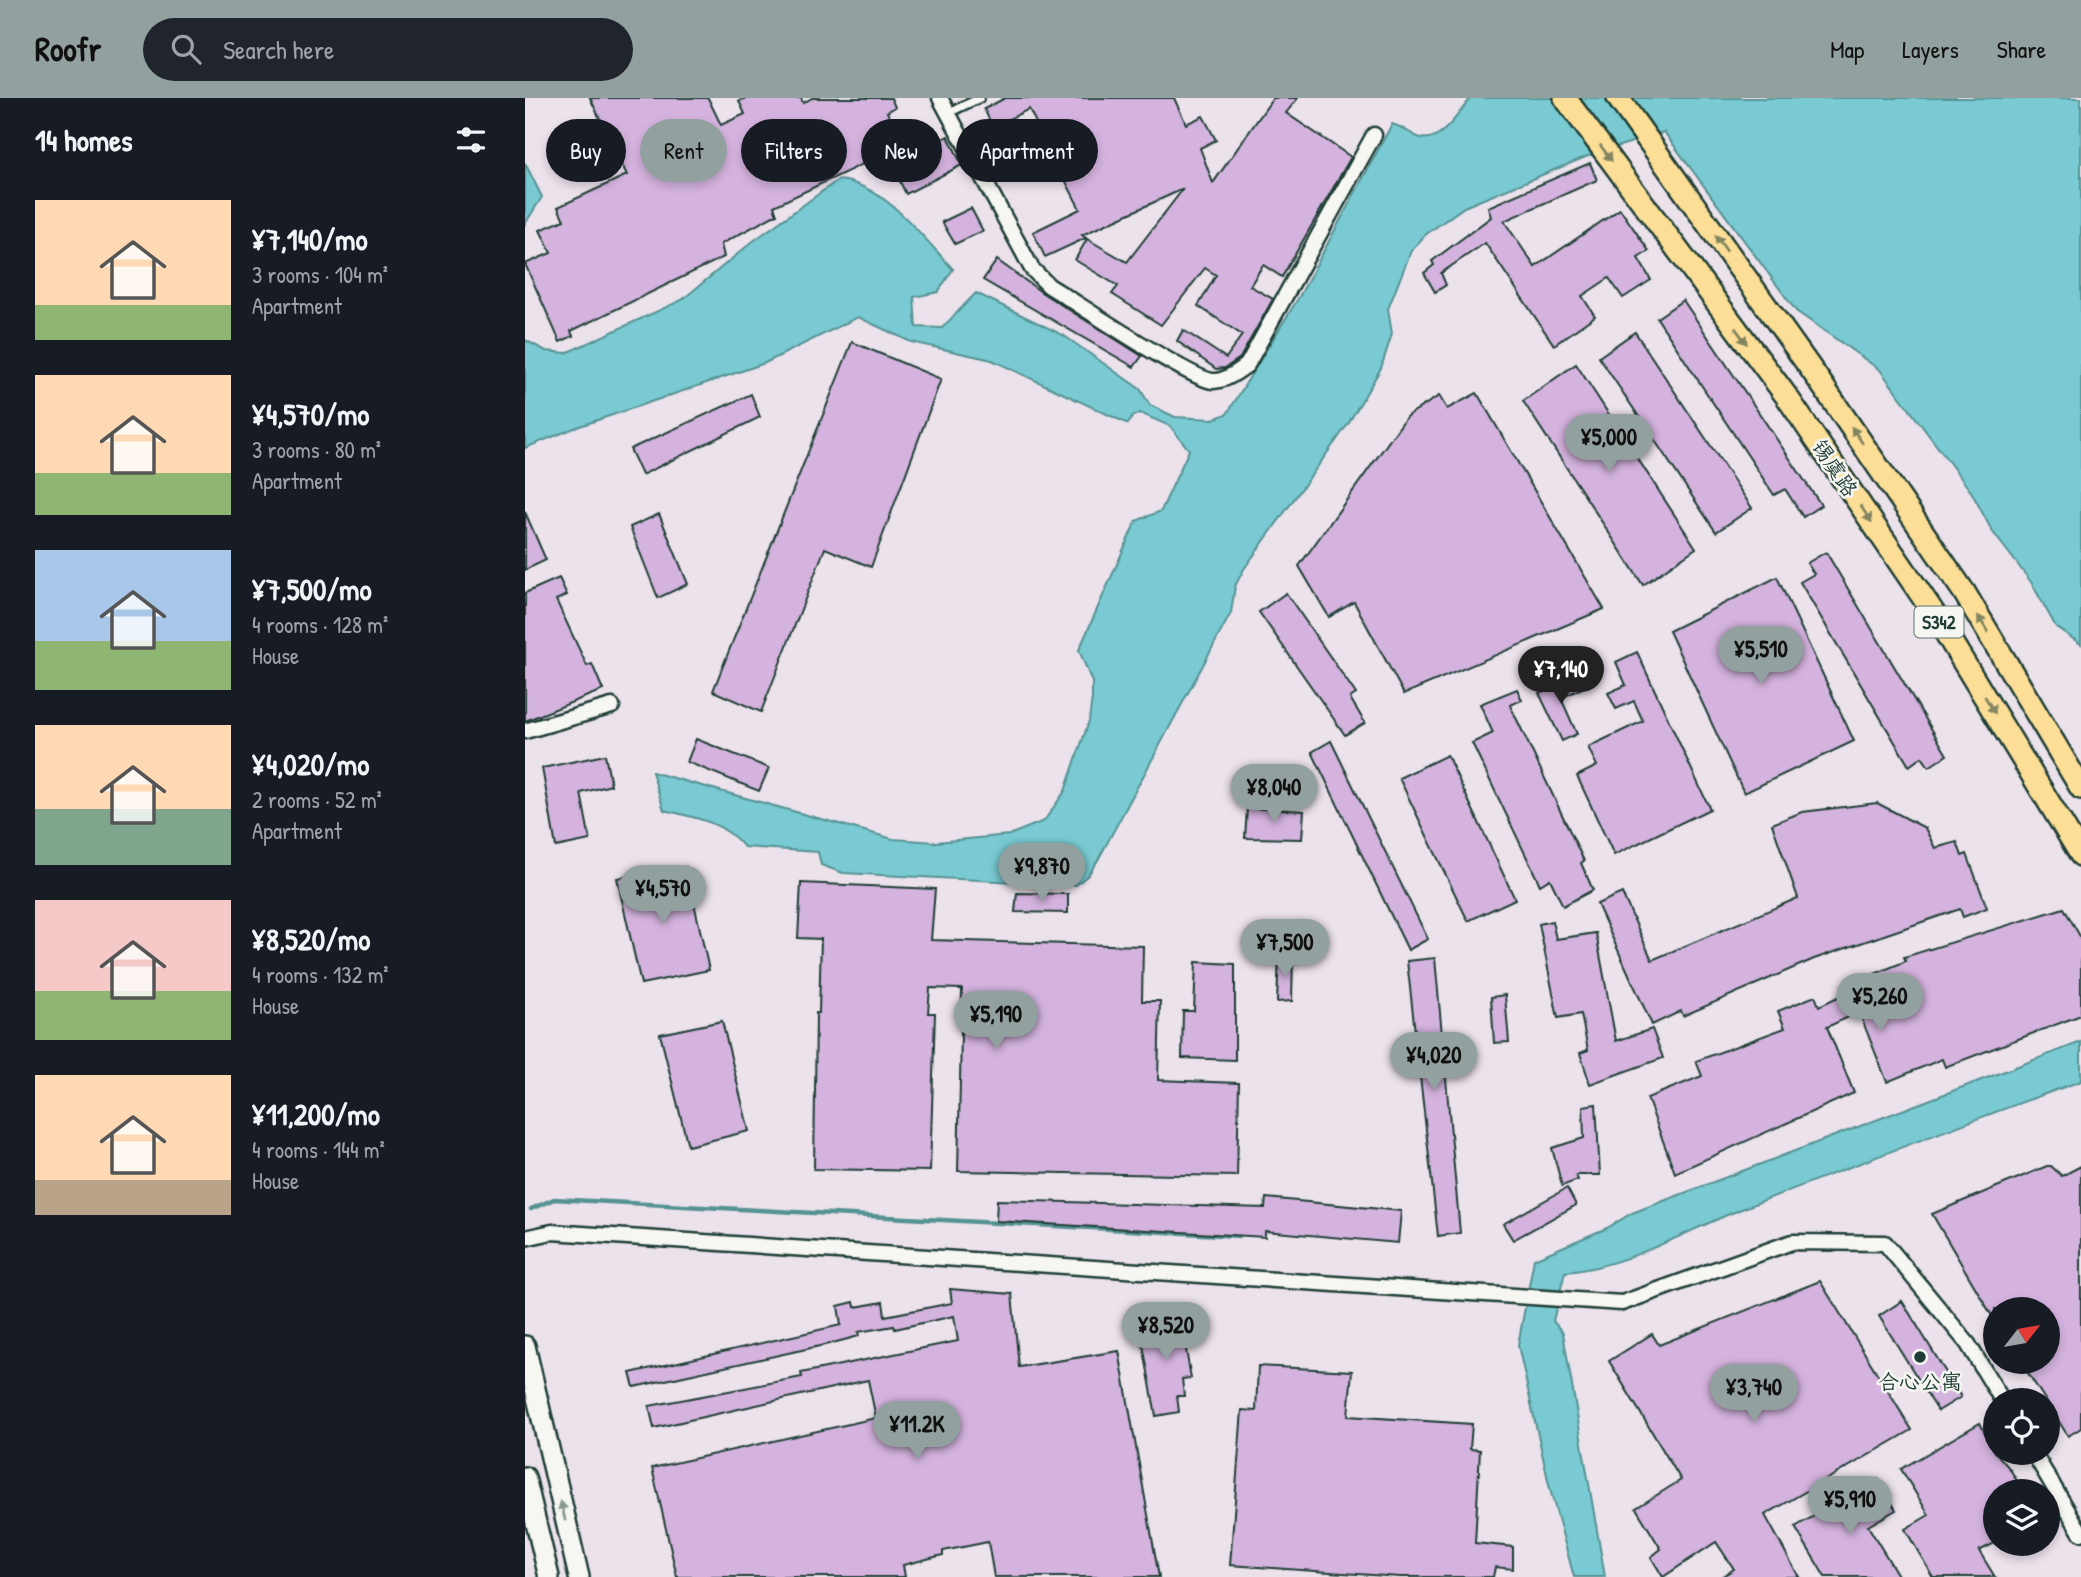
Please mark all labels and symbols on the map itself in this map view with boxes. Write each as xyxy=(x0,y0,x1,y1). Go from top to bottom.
one-way arrow xyxy=(1599,144,1613,162)
one-way arrow xyxy=(1714,234,1728,252)
one-way arrow xyxy=(1734,327,1748,345)
pin: ¥5,000 xyxy=(1552,414,1666,474)
one-way arrow xyxy=(1851,426,1864,445)
street label: 锡虞路 xyxy=(1805,434,1865,502)
one-way arrow xyxy=(1860,505,1873,524)
road number: S342 xyxy=(1915,607,1963,638)
one-way arrow xyxy=(1977,615,1990,634)
pin: ¥5,510 xyxy=(1704,626,1818,686)
pin: ¥7,140 xyxy=(1504,646,1618,706)
one-way arrow xyxy=(1984,696,1996,715)
pin: ¥8,040 xyxy=(1217,764,1331,824)
pin: ¥9,870 xyxy=(985,844,1099,903)
pin: ¥4,570 xyxy=(606,866,720,925)
pin: ¥7,500 xyxy=(1228,920,1342,979)
pin: ¥5,260 xyxy=(1823,974,1937,1033)
pin: ¥5,190 xyxy=(939,992,1053,1051)
pin: ¥4,020 xyxy=(1377,1032,1491,1092)
north arrow xyxy=(1983,1297,2060,1374)
pin: ¥8,520 xyxy=(1109,1302,1223,1362)
marker: 合心公寓 xyxy=(1912,1349,1928,1365)
pin: ¥3,740 xyxy=(1697,1364,1811,1424)
place label: 合心公寓 xyxy=(1878,1367,1962,1396)
pin: ¥11.2K xyxy=(860,1402,974,1461)
pin: ¥5,910 xyxy=(1793,1476,1907,1536)
one-way arrow xyxy=(557,1499,568,1521)

